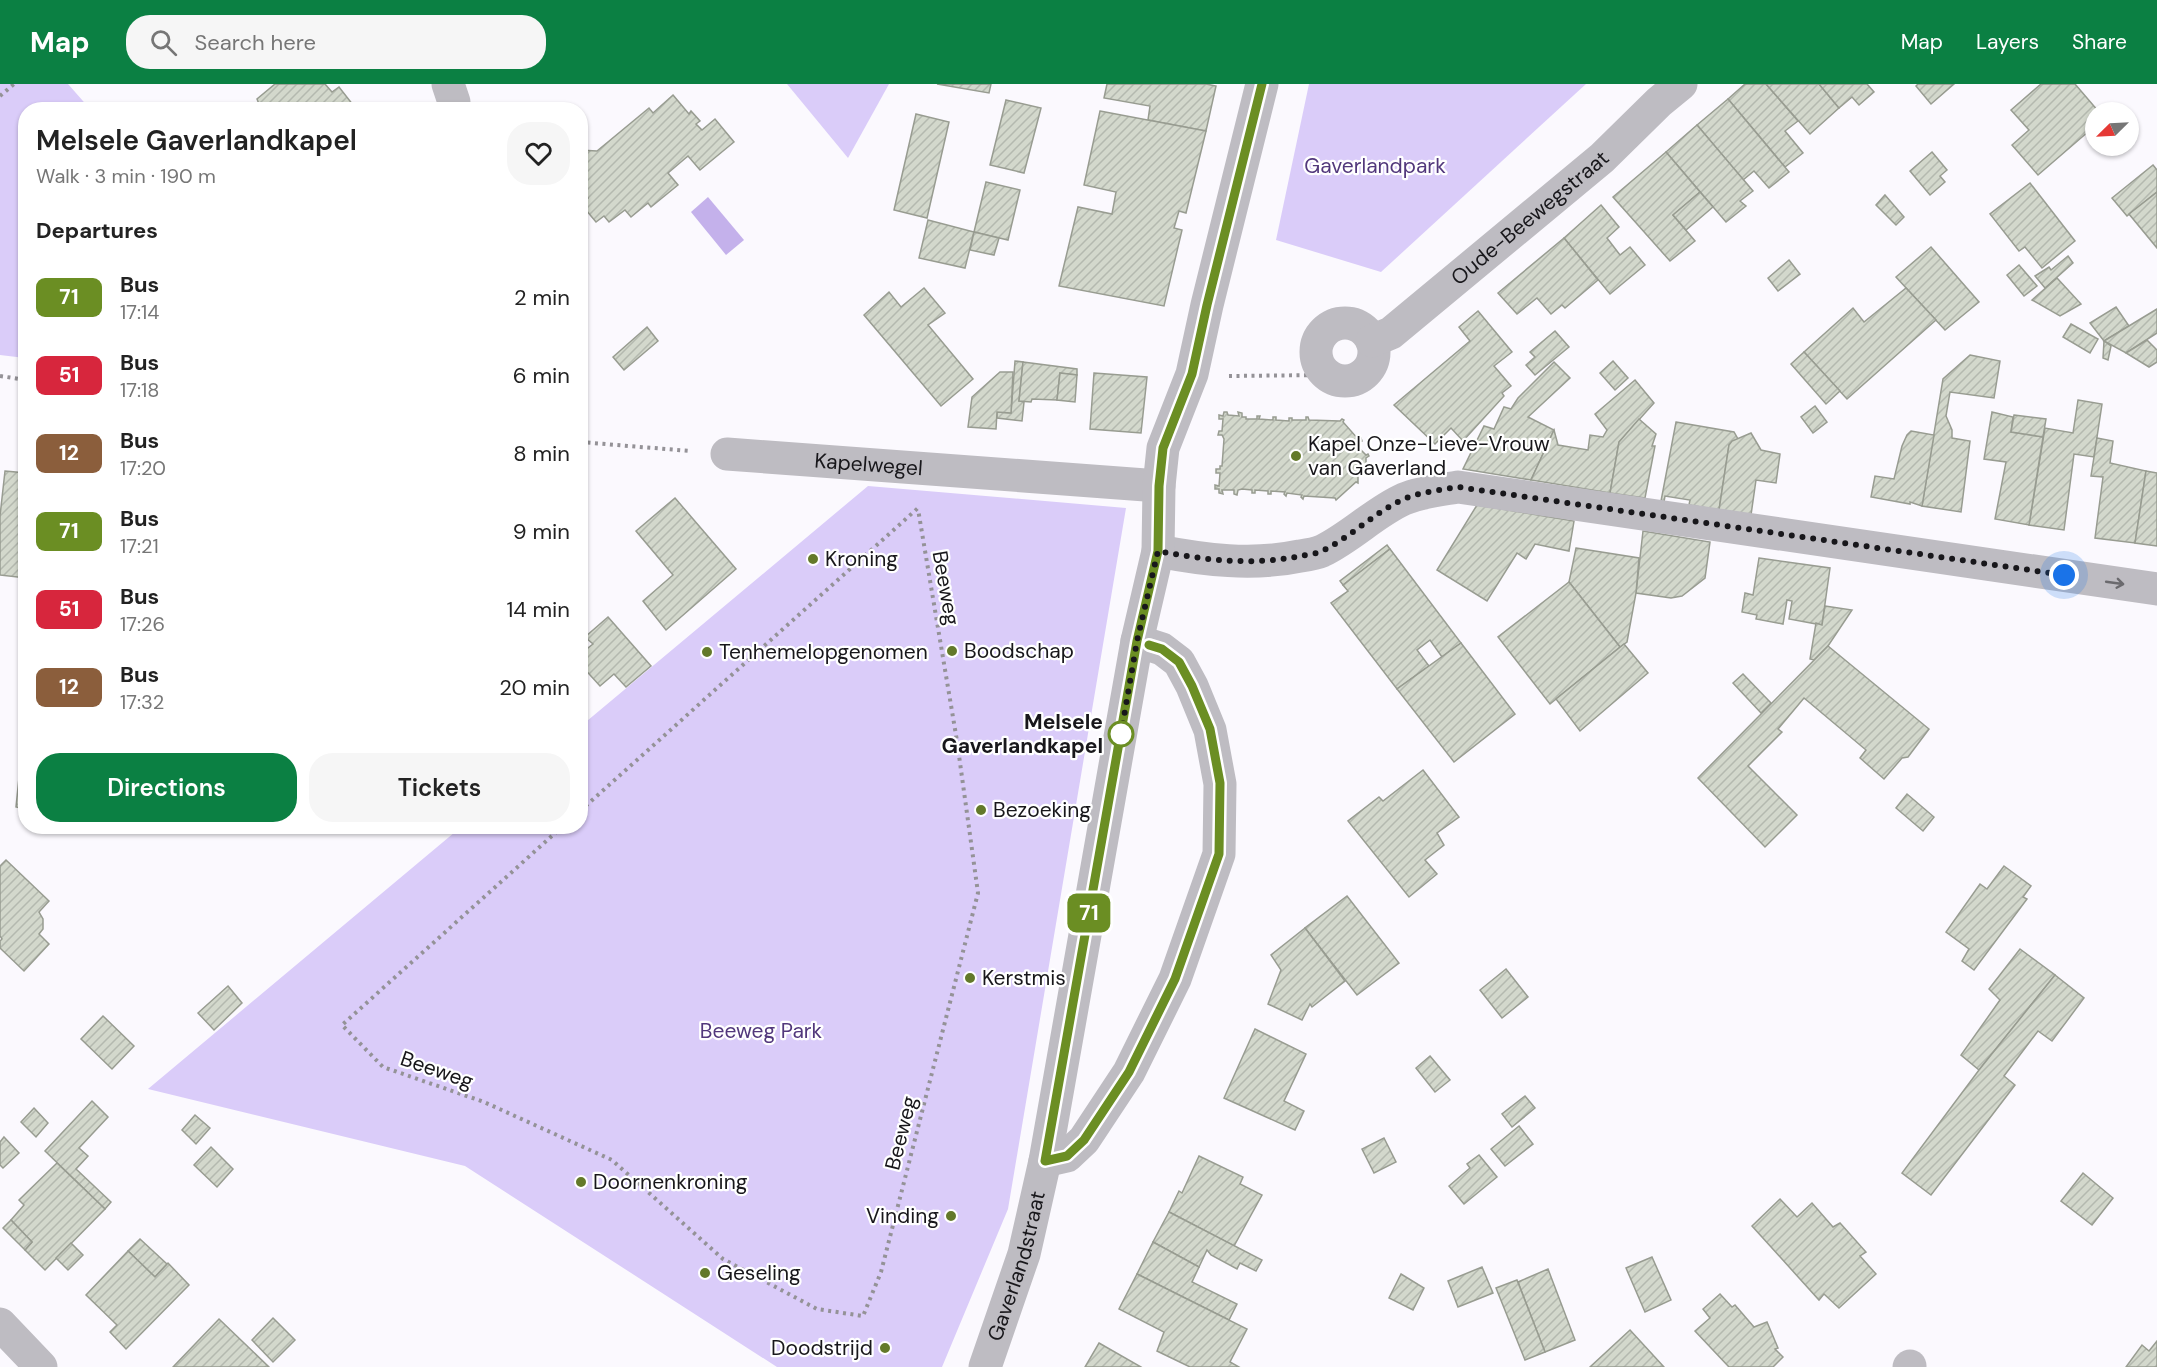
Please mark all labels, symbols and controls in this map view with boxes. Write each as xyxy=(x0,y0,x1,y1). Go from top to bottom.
search box xyxy=(126,15,546,69)
text: Map xyxy=(30,24,90,61)
icon: search xyxy=(147,26,180,59)
text: Search here xyxy=(195,28,316,57)
text: Map xyxy=(1901,28,1943,56)
text: Layers xyxy=(1976,28,2039,56)
text: Share xyxy=(2072,28,2127,56)
north arrow xyxy=(2085,102,2139,156)
map controls xyxy=(2085,102,2139,156)
text: Melsele Gaverlandkapel xyxy=(36,122,357,159)
button: heart xyxy=(507,122,570,185)
street label: Oude-Beewegstraat xyxy=(1445,145,1615,292)
park label: Gaverlandpark xyxy=(1304,152,1446,180)
text: Walk · 3 min · 190 m xyxy=(36,163,216,189)
text: Departures xyxy=(36,216,158,245)
text: Bus xyxy=(120,270,159,299)
text: 71 xyxy=(59,283,79,311)
text: 2 min xyxy=(514,283,570,312)
text: 17:14 xyxy=(120,299,159,325)
text: Bus xyxy=(120,348,159,377)
text: 51 xyxy=(59,361,79,389)
text: 6 min xyxy=(513,361,570,390)
text: 17:18 xyxy=(120,377,159,403)
text: Bus xyxy=(120,426,159,455)
place label: Kapel Onze-Lieve-Vrouw van Gaverland xyxy=(1308,430,1550,482)
text: 12 xyxy=(59,439,79,467)
text: 8 min xyxy=(513,439,570,468)
street label: Kapelwegel xyxy=(813,447,924,482)
marker: Kapel Onze-Lieve-Vrouw van Gaverland xyxy=(1289,449,1303,463)
text: 17:20 xyxy=(120,455,166,481)
text: Bus xyxy=(120,504,159,533)
text: 71 xyxy=(59,517,79,545)
text: 9 min xyxy=(513,517,570,546)
text: 17:21 xyxy=(120,533,159,559)
place label: Kroning xyxy=(825,545,898,573)
street label: Beeweg xyxy=(926,548,966,628)
marker: Kroning xyxy=(806,552,820,566)
your location xyxy=(2049,560,2079,590)
one-way arrow xyxy=(2104,577,2124,588)
text: Bus xyxy=(120,582,159,611)
text: 51 xyxy=(59,595,79,623)
text: 14 min xyxy=(506,595,570,624)
text: 17:26 xyxy=(120,611,165,637)
place label: Boodschap xyxy=(964,637,1074,665)
place label: Tenhemelopgenomen xyxy=(719,638,928,666)
marker: Boodschap xyxy=(945,644,959,658)
marker: Tenhemelopgenomen xyxy=(700,645,714,659)
text: Bus xyxy=(120,660,159,689)
text: 12 xyxy=(59,673,79,701)
text: 20 min xyxy=(499,673,570,702)
text: 17:32 xyxy=(120,689,164,715)
place label: Melsele Gaverlandkapel xyxy=(941,708,1103,760)
marker: Melsele Gaverlandkapel xyxy=(1108,721,1134,747)
button: Directions xyxy=(36,753,297,822)
button: Tickets xyxy=(309,753,570,822)
place label: Bezoeking xyxy=(993,796,1091,824)
marker: Bezoeking xyxy=(974,803,988,817)
line badge: 71 xyxy=(1062,894,1116,932)
text: 71 xyxy=(1079,899,1099,927)
place label: Kerstmis xyxy=(982,964,1066,992)
marker: Kerstmis xyxy=(963,971,977,985)
park label: Beeweg Park xyxy=(700,1017,823,1045)
street label: Beeweg xyxy=(397,1045,477,1096)
street label: Beeweg xyxy=(878,1093,924,1173)
place label: Doornenkroning xyxy=(593,1168,748,1196)
marker: Doornenkroning xyxy=(574,1175,588,1189)
street label: Gaverlandstraat xyxy=(981,1188,1052,1345)
place label: Vinding xyxy=(866,1202,939,1230)
marker: Vinding xyxy=(944,1209,958,1223)
place label: Geseling xyxy=(717,1259,801,1287)
marker: Geseling xyxy=(698,1266,712,1280)
place label: Doodstrijd xyxy=(771,1334,873,1362)
marker: Doodstrijd xyxy=(878,1341,892,1355)

